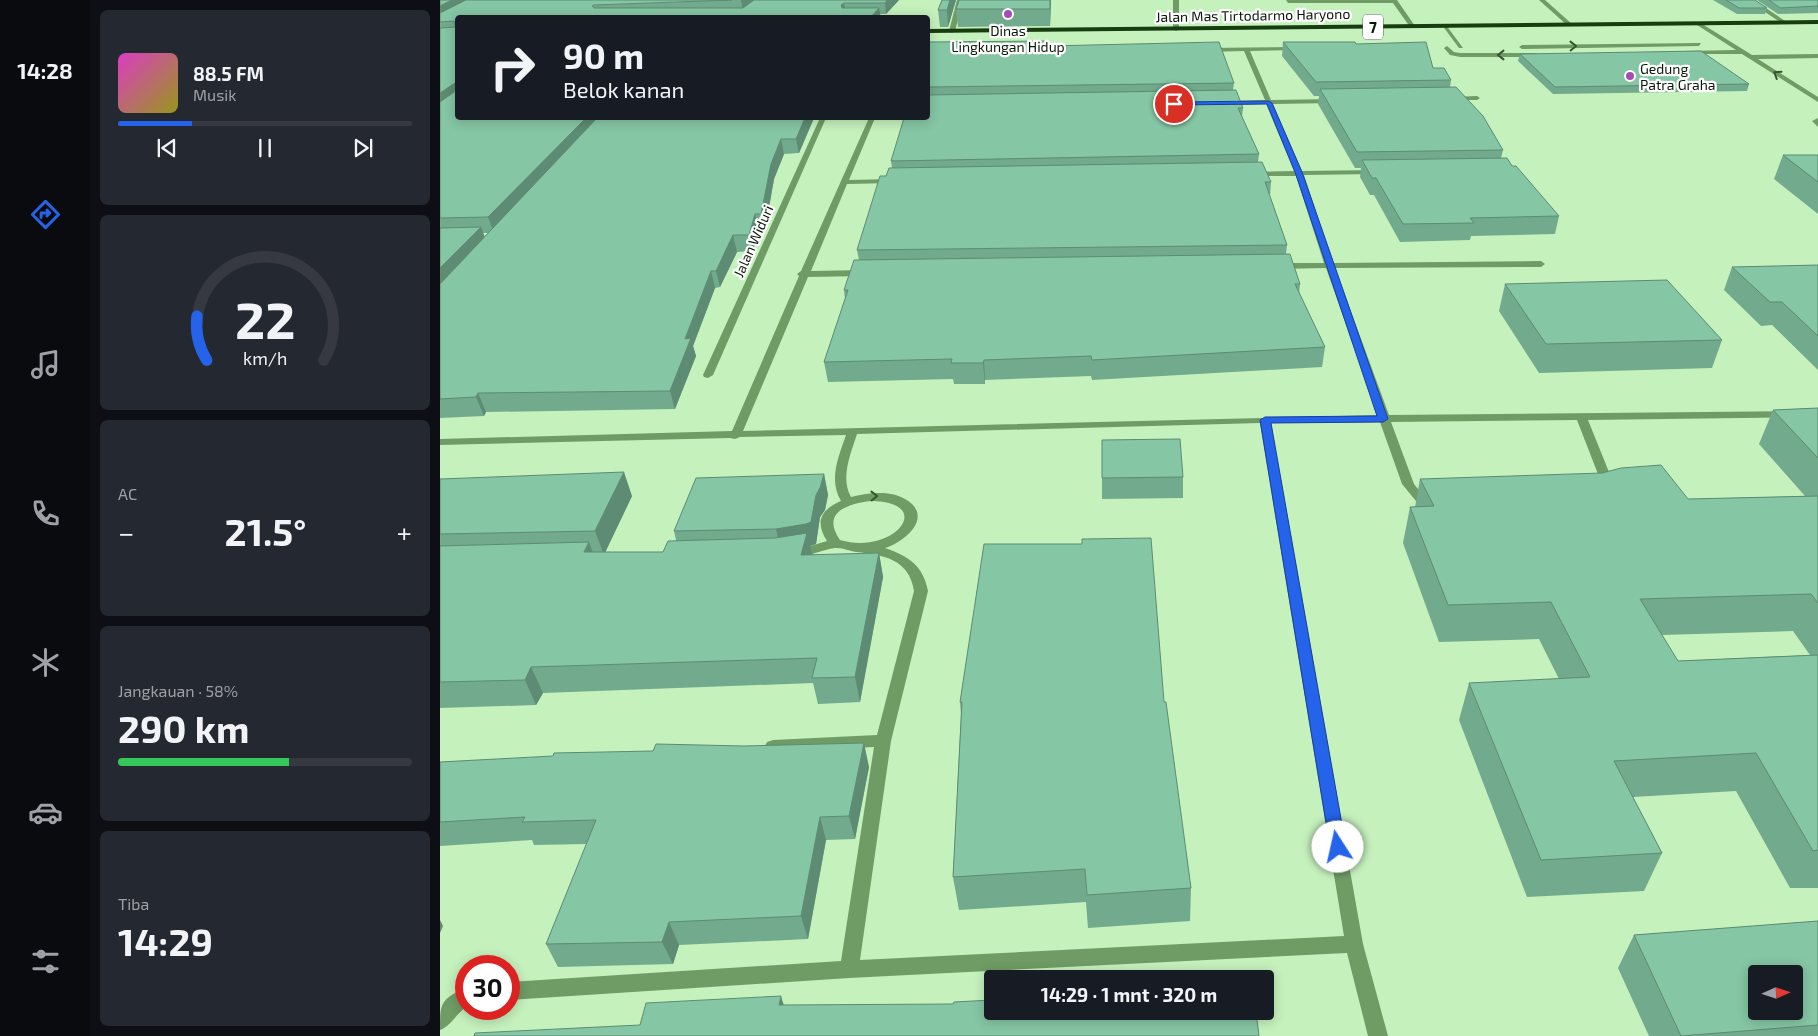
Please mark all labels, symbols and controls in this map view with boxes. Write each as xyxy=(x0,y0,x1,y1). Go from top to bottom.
street label: Jalan Mas Tirtodarmo Haryono xyxy=(1156,5,1350,25)
marker: Dinas Lingkungan Hidup xyxy=(1002,8,1014,20)
road number: 7 xyxy=(1363,15,1383,40)
place label: Dinas Lingkungan Hidup xyxy=(951,22,1065,55)
text: 90 m xyxy=(563,34,644,76)
icon: right xyxy=(480,35,545,100)
one-way arrow xyxy=(1570,41,1577,51)
one-way arrow xyxy=(1497,50,1504,60)
text: 14:28 xyxy=(17,57,73,83)
place label: Gedung Patra Graha xyxy=(1640,60,1716,93)
text: 88.5 FM xyxy=(193,62,264,85)
marker: Gedung Patra Graha xyxy=(1624,70,1636,82)
one-way arrow xyxy=(1773,71,1783,80)
text: Belok kanan xyxy=(563,76,684,102)
pin xyxy=(1153,83,1195,125)
text: Musik xyxy=(193,85,236,104)
icon: arrive xyxy=(1160,90,1188,118)
icon: previous xyxy=(153,134,181,162)
icon: pause xyxy=(251,134,279,162)
icon: next xyxy=(349,134,377,162)
icon: directions xyxy=(28,197,63,232)
street label: Jalan Widuri xyxy=(730,202,776,280)
text: 22 xyxy=(235,287,295,349)
icon: music xyxy=(28,347,63,382)
text: km/h xyxy=(243,347,287,369)
text: AC xyxy=(118,484,137,503)
one-way arrow xyxy=(871,491,879,501)
icon: phone xyxy=(28,496,63,531)
text: 21.5° xyxy=(225,508,306,554)
text: − xyxy=(118,515,134,549)
text: + xyxy=(397,515,412,549)
icon: climate xyxy=(28,645,63,680)
text: Jangkauan · 58% xyxy=(118,681,238,700)
text: 290 km xyxy=(118,705,249,751)
icon: car xyxy=(28,795,63,830)
position arrow xyxy=(1311,820,1363,872)
text: Tiba xyxy=(118,894,149,913)
text: 14:29 xyxy=(118,918,213,964)
icon: filters xyxy=(28,944,63,979)
speed limit sign: 30 xyxy=(455,955,520,1020)
north arrow xyxy=(1748,965,1802,1020)
map controls xyxy=(1748,965,1803,1020)
text: 14:29 · 1 mnt · 320 m xyxy=(1041,983,1217,1006)

